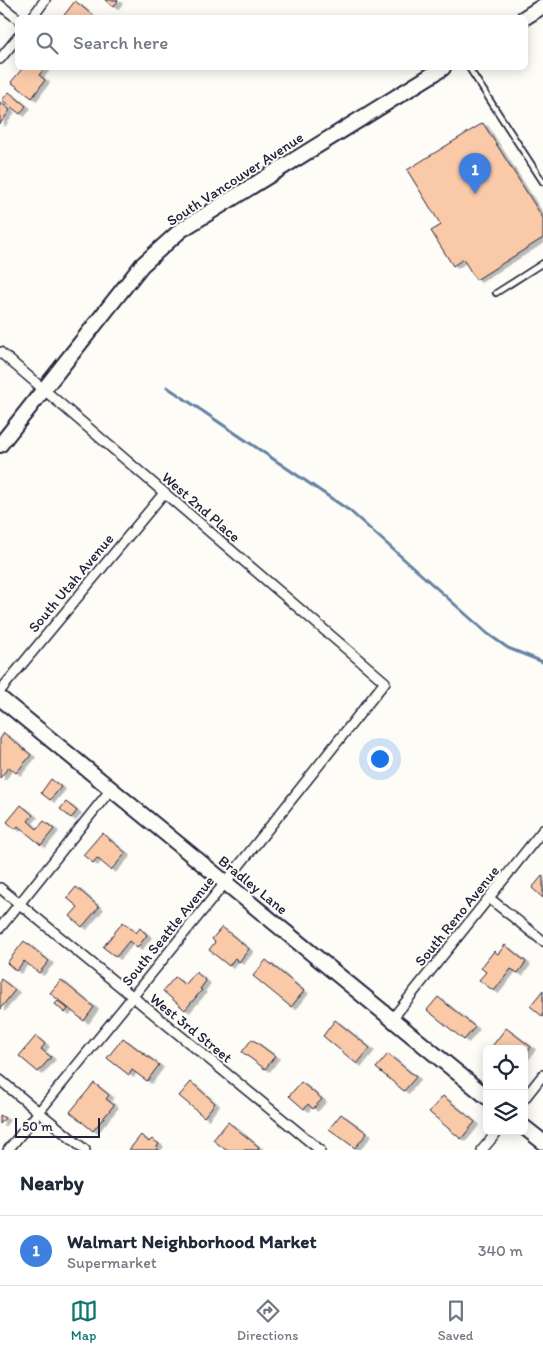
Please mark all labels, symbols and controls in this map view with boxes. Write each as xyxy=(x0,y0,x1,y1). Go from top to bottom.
search box xyxy=(15,15,528,70)
icon: search xyxy=(33,29,61,57)
text: Search here xyxy=(73,31,168,54)
street label: South Vancouver Avenue xyxy=(163,128,307,230)
pin: 1 xyxy=(459,153,491,194)
street label: West 2nd Place xyxy=(158,468,244,546)
street label: South Utah Avenue xyxy=(24,530,118,636)
your location xyxy=(367,746,393,772)
street label: Bradley Lane xyxy=(215,852,291,918)
street label: South Reno Avenue xyxy=(411,862,503,970)
street label: South Seattle Avenue xyxy=(118,872,218,990)
street label: West 3rd Street xyxy=(146,989,236,1067)
map controls xyxy=(483,1045,528,1135)
button: locate xyxy=(483,1045,528,1090)
button: layers xyxy=(483,1090,528,1135)
scale bar xyxy=(15,1115,100,1138)
text: 50 m xyxy=(22,1118,53,1135)
text: Nearby xyxy=(20,1170,84,1195)
text: Walmart Neighborhood Market xyxy=(67,1230,317,1253)
text: 1 xyxy=(32,1241,40,1260)
text: 340 m xyxy=(478,1241,523,1260)
text: Supermarket xyxy=(67,1253,157,1272)
tab: Map xyxy=(70,1297,98,1344)
tab: Directions xyxy=(237,1297,298,1344)
tab: Saved xyxy=(438,1297,473,1344)

